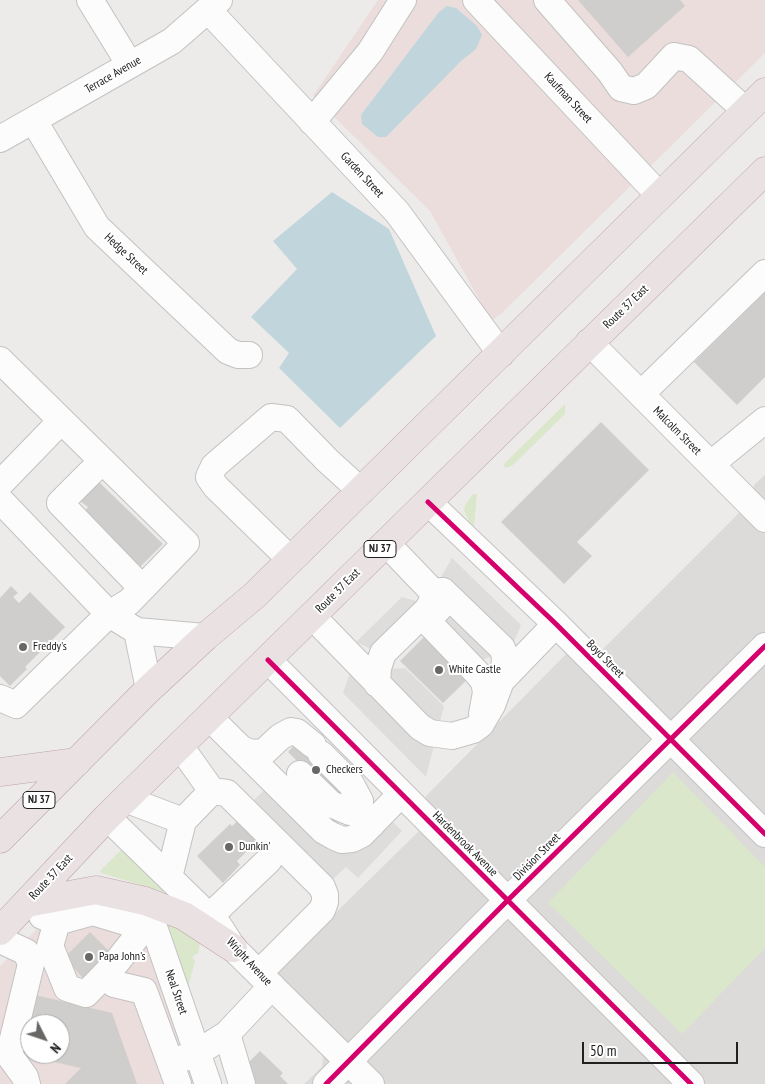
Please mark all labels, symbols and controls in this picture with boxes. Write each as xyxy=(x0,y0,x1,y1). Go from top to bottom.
street label: Terrace Avenue xyxy=(82,53,144,97)
street label: Kaufman Street xyxy=(541,70,595,126)
street label: Garden Street xyxy=(337,149,387,201)
street label: Hedge Street xyxy=(101,230,151,278)
street label: Route 37 East xyxy=(600,282,652,332)
street label: Malcolm Street xyxy=(650,404,704,458)
road number: NJ 37 xyxy=(364,540,396,558)
street label: Route 37 East xyxy=(313,566,363,616)
street label: Boyd Street xyxy=(583,637,627,681)
place label: Freddy's xyxy=(33,640,67,654)
marker: Freddy's xyxy=(17,641,29,653)
place label: White Castle xyxy=(449,663,501,677)
marker: White Castle xyxy=(433,664,445,676)
place label: Checkers xyxy=(326,763,363,777)
marker: Checkers xyxy=(310,764,322,776)
road number: NJ 37 xyxy=(23,792,55,808)
street label: Hardenbrook Avenue xyxy=(429,808,501,880)
street label: Division Street xyxy=(510,830,564,884)
place label: Dunkin' xyxy=(239,840,270,854)
marker: Dunkin' xyxy=(223,841,235,853)
street label: Route 37 East xyxy=(26,851,76,903)
street label: Wright Avenue xyxy=(223,935,275,989)
place label: Papa John's xyxy=(99,950,146,964)
marker: Papa John's xyxy=(83,951,95,963)
street label: Neal Street xyxy=(162,968,190,1016)
north arrow xyxy=(20,1014,70,1064)
scale bar xyxy=(585,1032,741,1064)
text: N xyxy=(46,1039,65,1057)
text: 50 m xyxy=(590,1041,616,1060)

